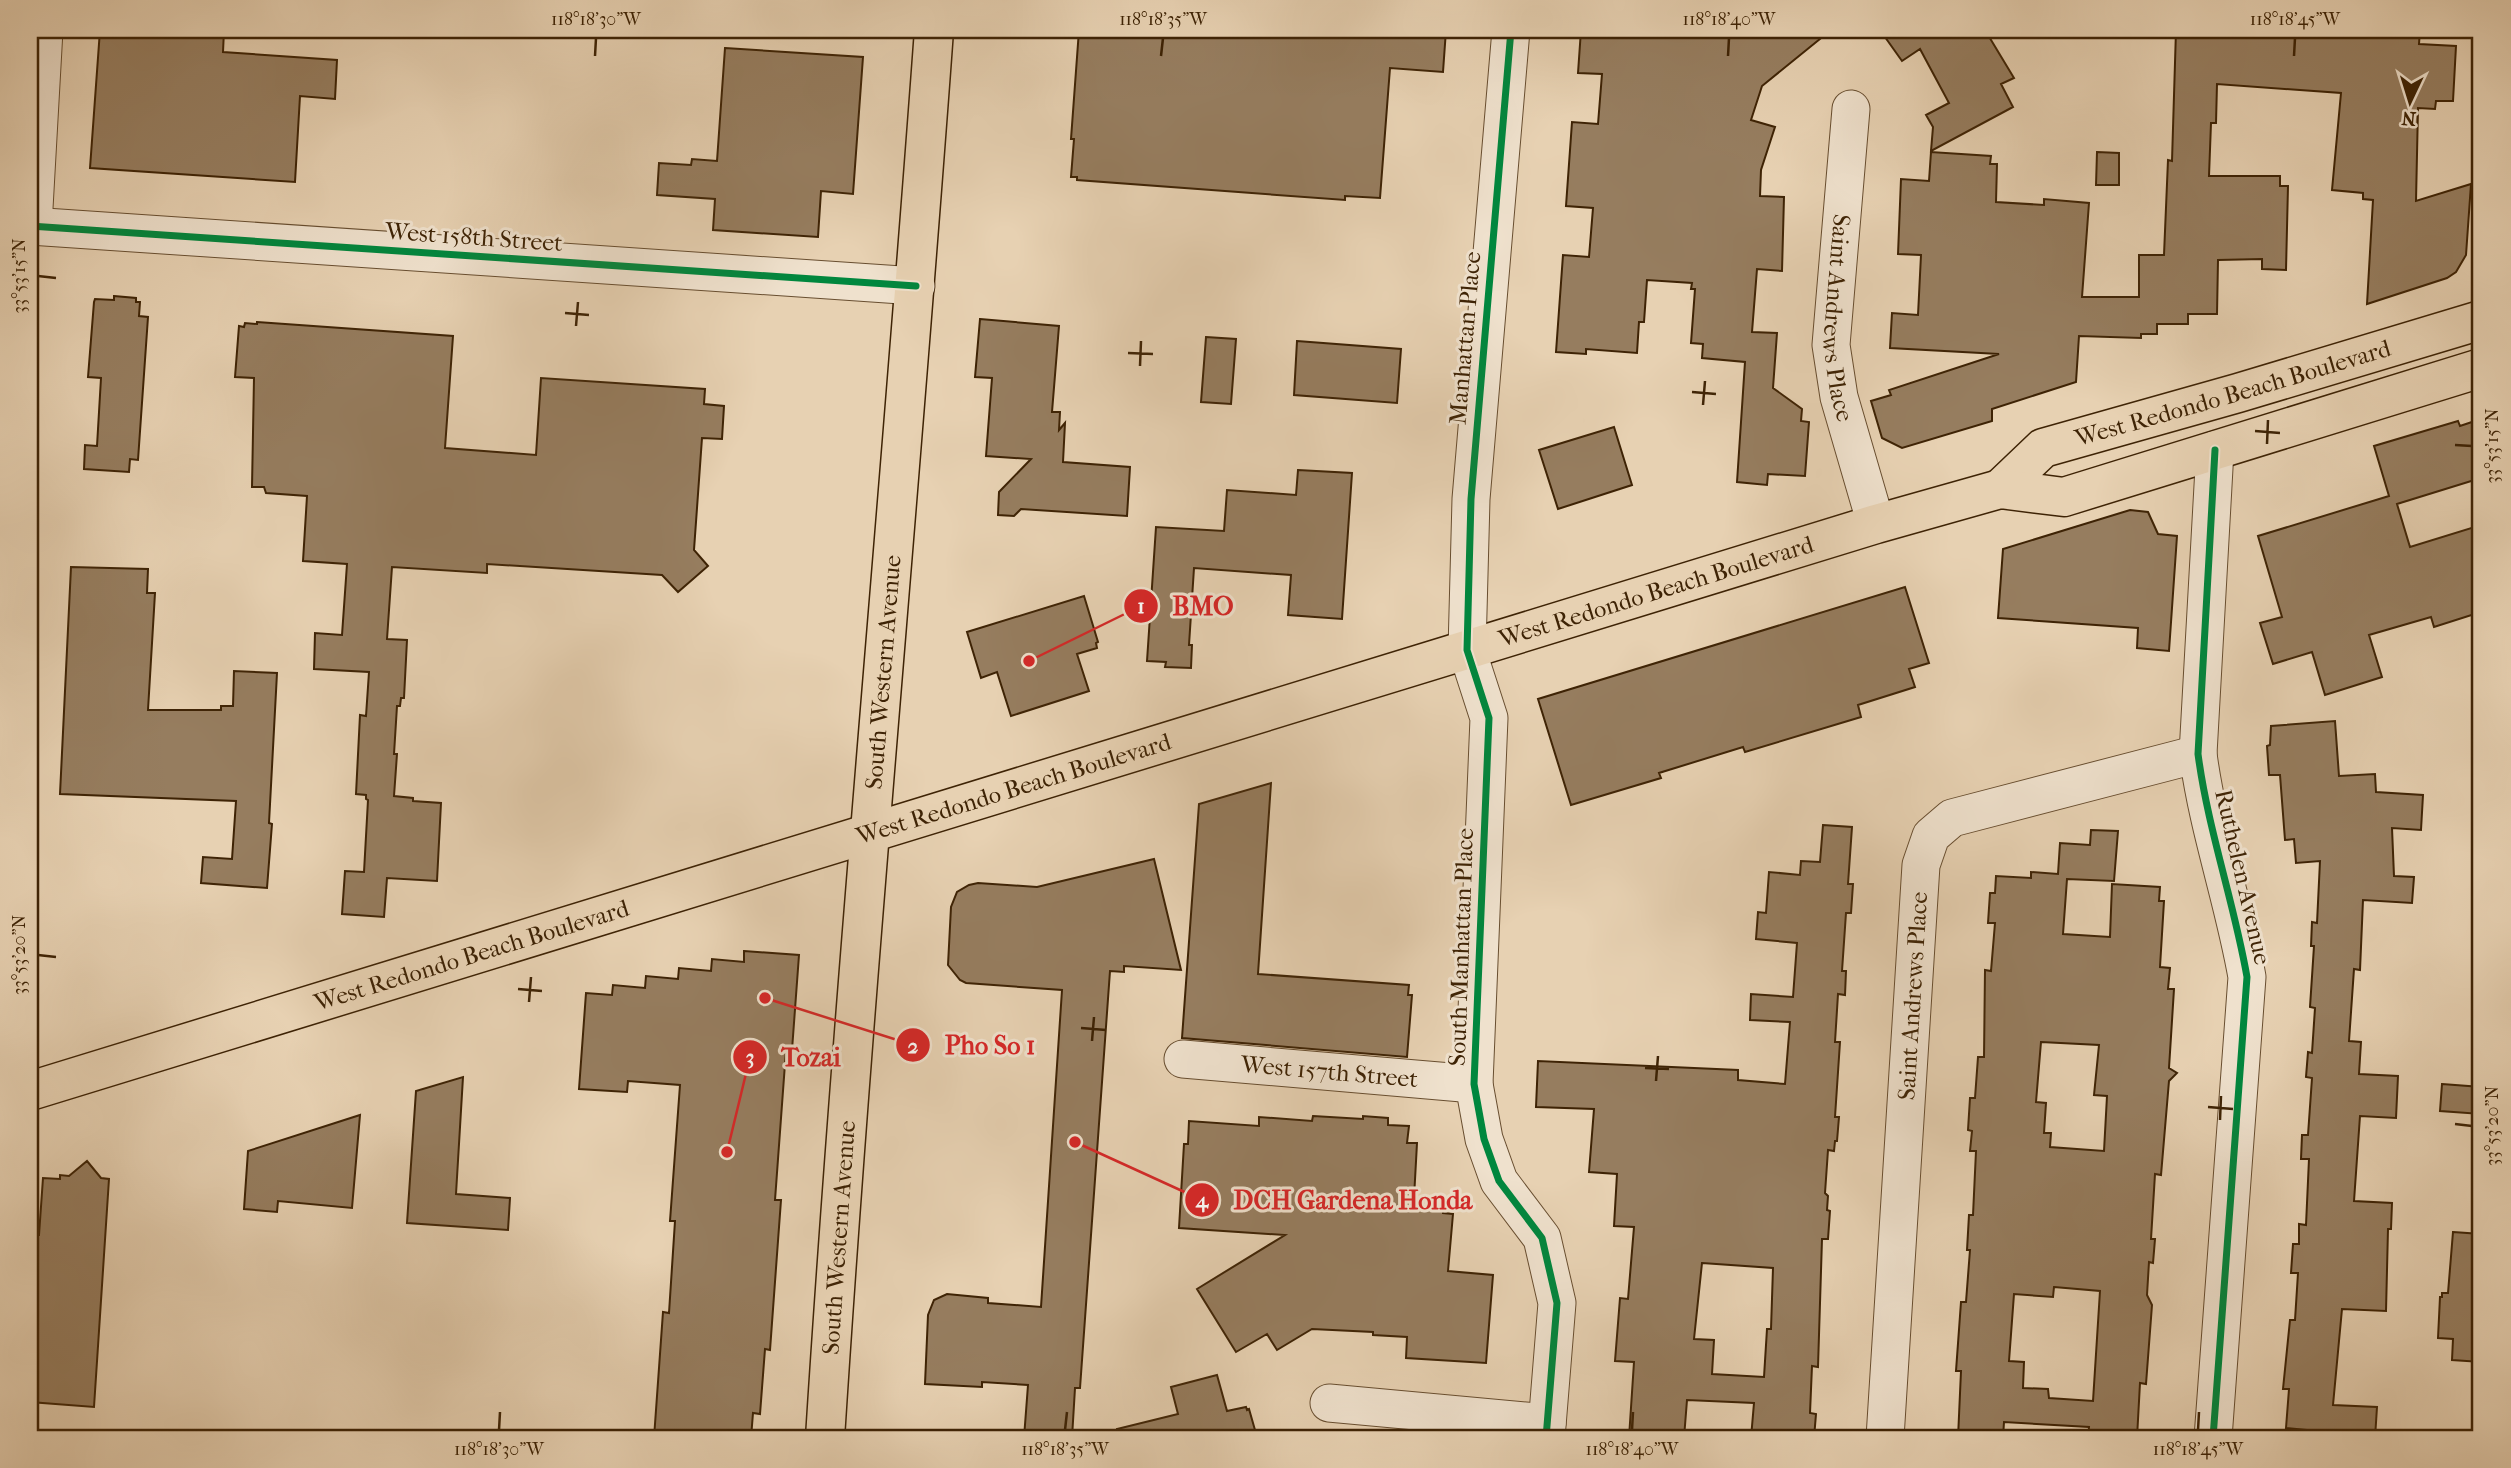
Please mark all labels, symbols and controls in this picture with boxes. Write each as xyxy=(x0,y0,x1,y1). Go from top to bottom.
text: 118°18'30"W xyxy=(551,9,642,30)
text: 118°18'35"W xyxy=(1119,9,1208,30)
text: 118°18'40"W xyxy=(1683,9,1777,30)
text: 118°18'45"W xyxy=(2250,9,2342,30)
north arrow xyxy=(2374,66,2444,136)
text: N xyxy=(2400,106,2417,129)
street label: Saint Andrews Place xyxy=(1816,213,1859,425)
street label: West 158th Street xyxy=(383,217,564,257)
text: 33°53'15"N xyxy=(9,238,30,314)
street label: Manhattan Place xyxy=(1443,250,1487,426)
street label: West Redondo Beach Boulevard xyxy=(2071,334,2395,453)
text: 33°53'15"N xyxy=(2482,408,2503,484)
street label: West Redondo Beach Boulevard xyxy=(1494,530,1818,653)
street label: South Western Avenue xyxy=(859,554,907,790)
callout: BMO xyxy=(1124,582,1248,629)
text: BMO xyxy=(1173,591,1233,622)
text: 1 xyxy=(1137,594,1145,618)
street label: West Redondo Beach Boulevard xyxy=(852,727,1175,851)
street label: Ruthelen Avenue xyxy=(2209,787,2277,968)
street label: South Manhattan Place xyxy=(1443,827,1479,1067)
street label: Saint Andrews Place xyxy=(1892,891,1933,1101)
street label: West Redondo Beach Boulevard xyxy=(310,894,633,1017)
text: 33°53'20"N xyxy=(9,915,30,995)
callout: Pho So 1 xyxy=(896,1022,1049,1069)
text: Pho So 1 xyxy=(945,1030,1035,1061)
callout: Tozai xyxy=(733,1033,855,1080)
text: 2 xyxy=(908,1034,919,1058)
text: Tozai xyxy=(780,1042,841,1073)
text: 3 xyxy=(746,1045,754,1069)
street label: West 157th Street xyxy=(1239,1050,1420,1093)
text: 33°53'20"N xyxy=(2482,1086,2503,1166)
street label: South Western Avenue xyxy=(816,1119,861,1356)
callout: DCH Gardena Honda xyxy=(1184,1177,1486,1224)
text: DCH Gardena Honda xyxy=(1234,1185,1473,1216)
text: 4 xyxy=(1195,1188,1210,1213)
text: 118°18'30"W xyxy=(454,1439,545,1460)
text: 118°18'35"W xyxy=(1021,1439,1110,1460)
text: 118°18'40"W xyxy=(1586,1439,1680,1460)
text: 118°18'45"W xyxy=(2153,1439,2245,1460)

